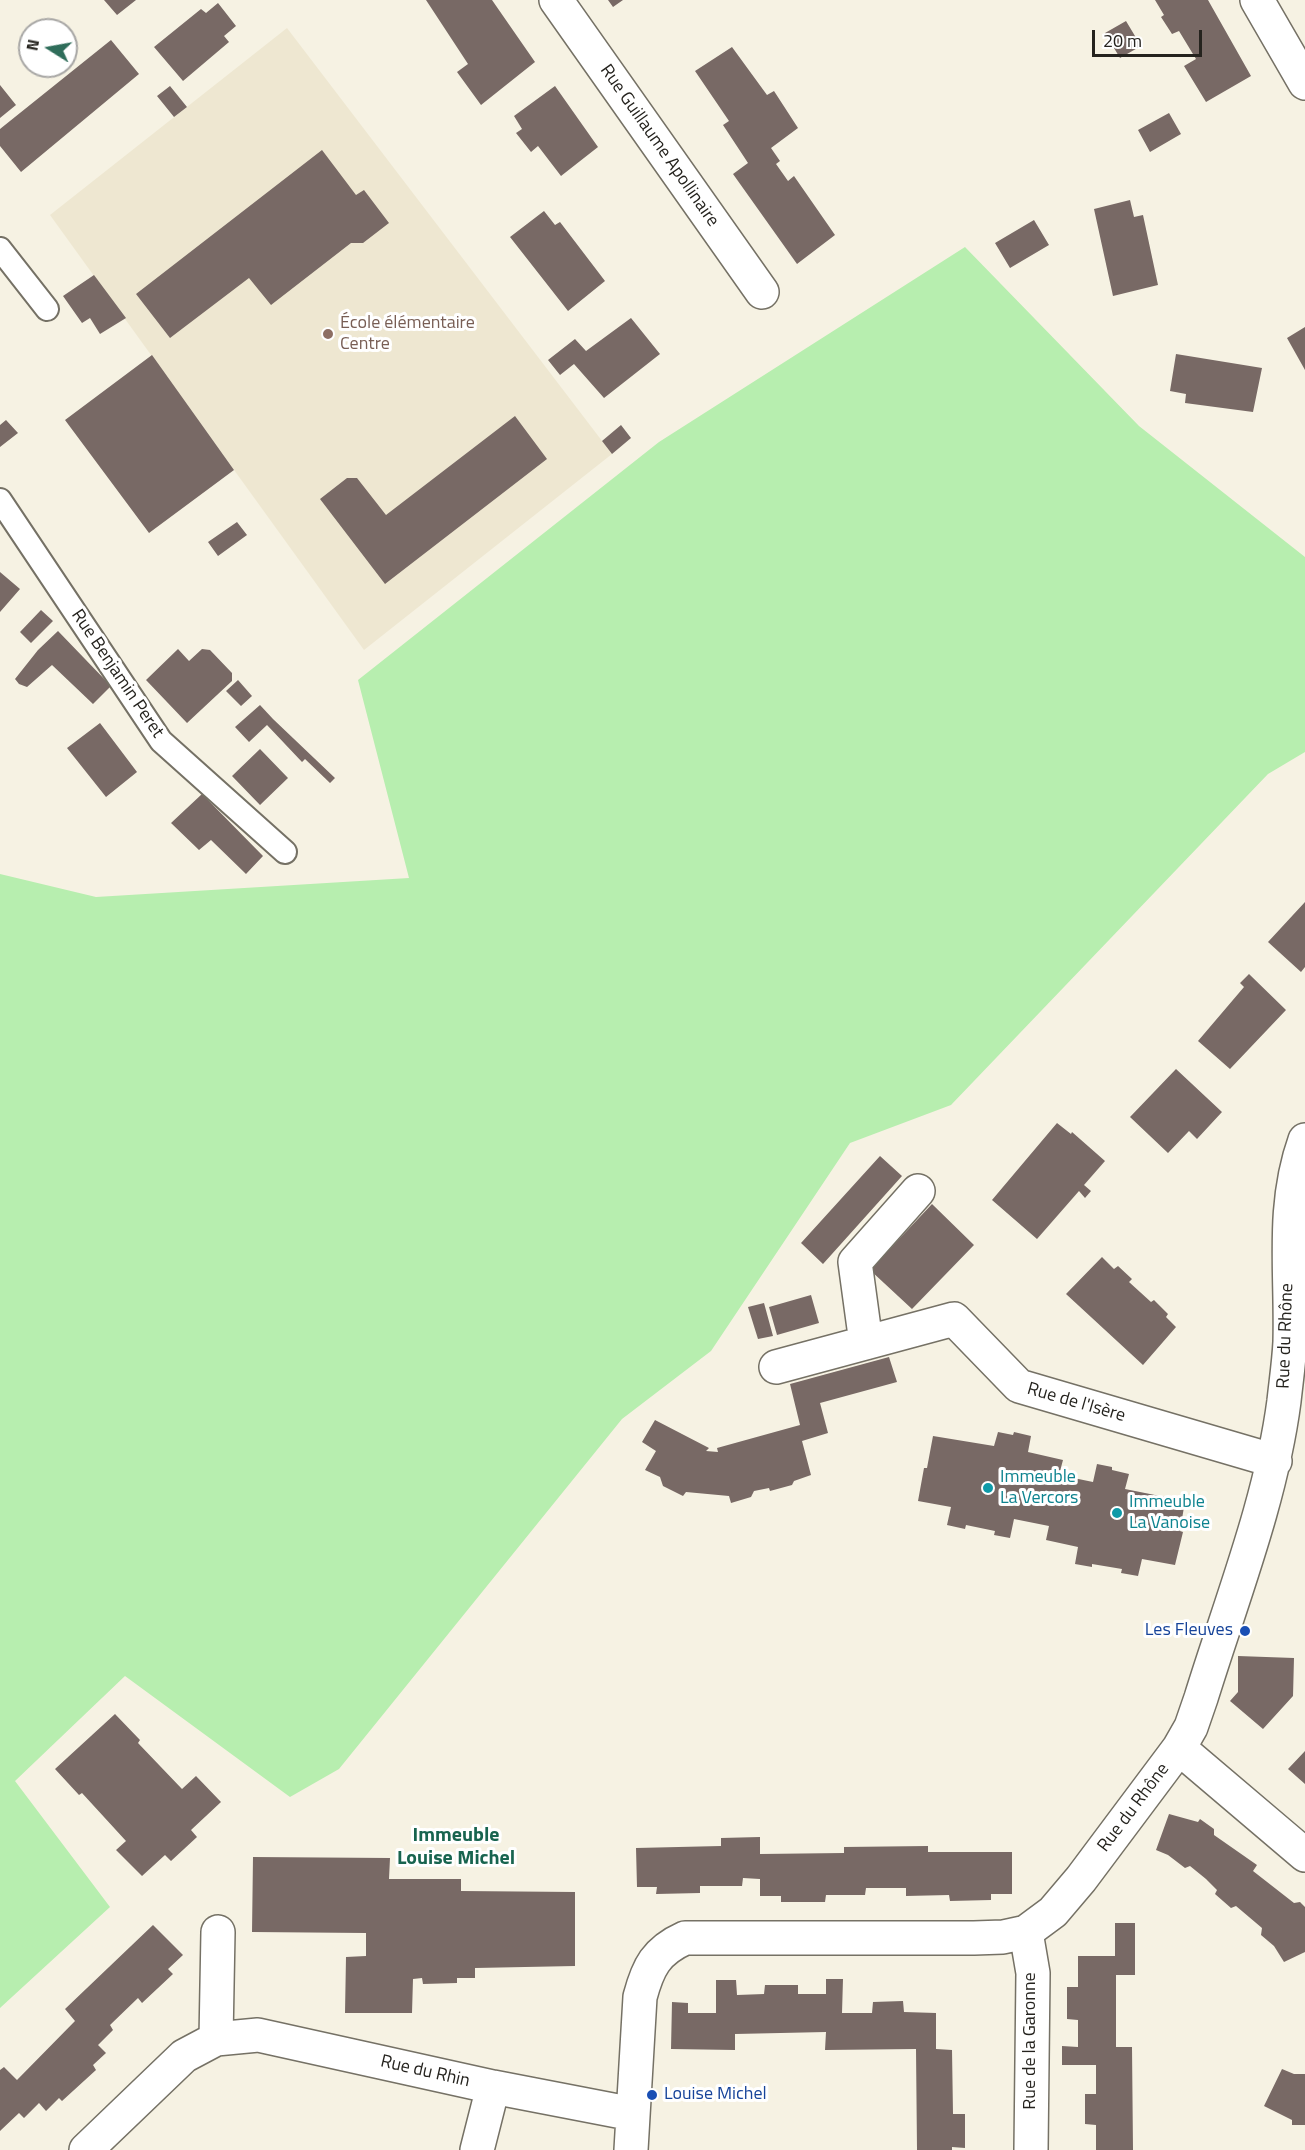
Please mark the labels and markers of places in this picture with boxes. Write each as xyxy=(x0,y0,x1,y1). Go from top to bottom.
place label: École élémentaire Centre xyxy=(340,313,475,356)
marker: École élémentaire Centre xyxy=(321,327,335,341)
place label: Immeuble La Vercors xyxy=(1000,1467,1078,1510)
marker: Immeuble La Vercors xyxy=(981,1481,995,1495)
place label: Immeuble La Vanoise xyxy=(1129,1492,1210,1534)
marker: Immeuble La Vanoise xyxy=(1110,1506,1124,1520)
place label: Les Fleuves xyxy=(1145,1620,1233,1642)
marker: Les Fleuves xyxy=(1238,1624,1252,1638)
place label: Louise Michel xyxy=(664,2084,767,2106)
marker: Louise Michel xyxy=(645,2088,659,2102)

